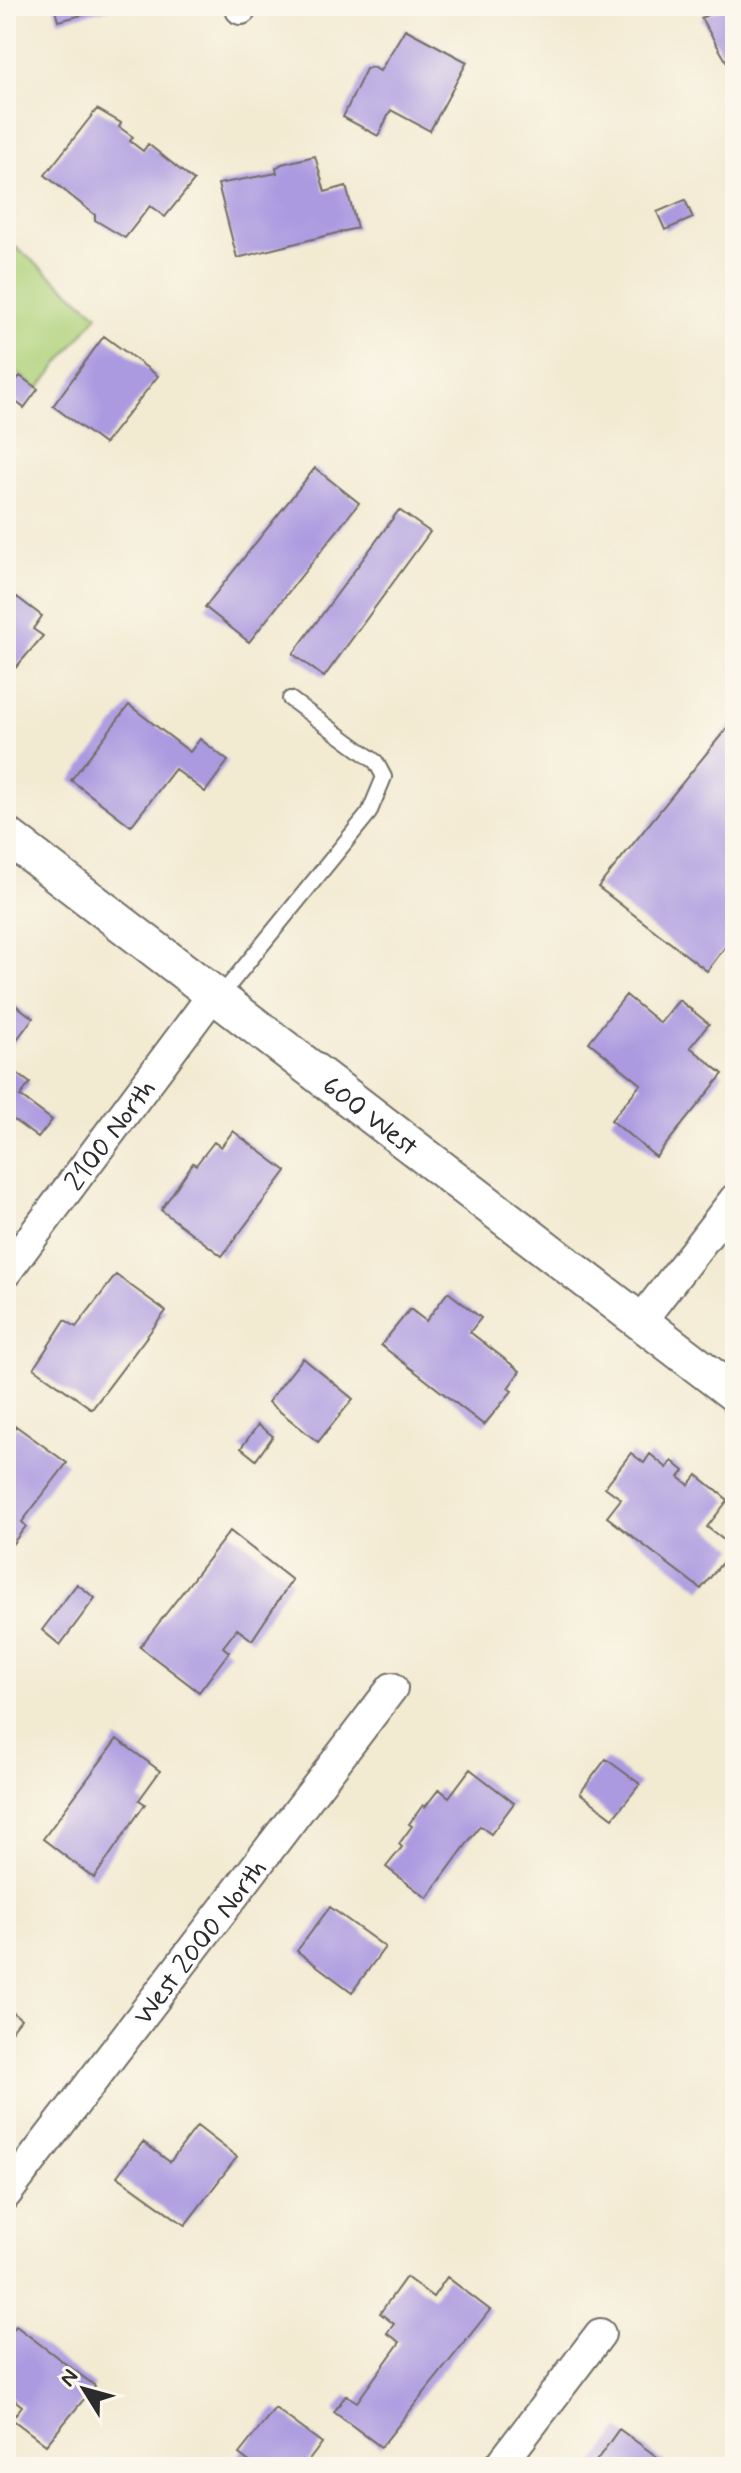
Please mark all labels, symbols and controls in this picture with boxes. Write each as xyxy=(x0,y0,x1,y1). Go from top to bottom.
street label: 600 West xyxy=(314,1068,426,1166)
street label: 2100 North xyxy=(57,1072,165,1199)
street label: West 2000 North xyxy=(126,1852,276,2033)
north arrow xyxy=(44,2349,124,2429)
text: N xyxy=(54,2364,85,2392)

